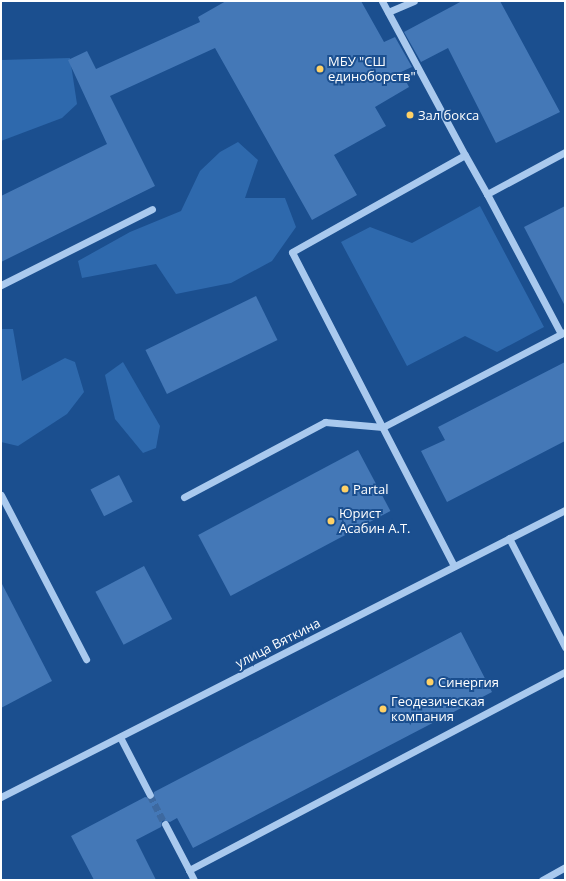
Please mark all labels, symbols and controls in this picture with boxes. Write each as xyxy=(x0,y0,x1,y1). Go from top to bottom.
place label: МБУ "СШ единоборств" xyxy=(328,54,416,85)
marker: МБУ "СШ единоборств" xyxy=(315,64,325,74)
place label: Зал бокса xyxy=(418,107,479,123)
marker: Зал бокса xyxy=(405,110,415,120)
place label: Partal xyxy=(353,481,388,497)
marker: Partal xyxy=(340,484,350,494)
place label: Юрист Асабин А.Т. xyxy=(339,506,410,537)
marker: Юрист Асабин А.Т. xyxy=(326,516,336,526)
street label: улица Вяткина xyxy=(233,615,323,671)
place label: Синергия xyxy=(438,674,499,690)
marker: Синергия xyxy=(425,677,435,687)
place label: Геодезическая компания xyxy=(391,694,485,725)
marker: Геодезическая компания xyxy=(378,704,388,714)

